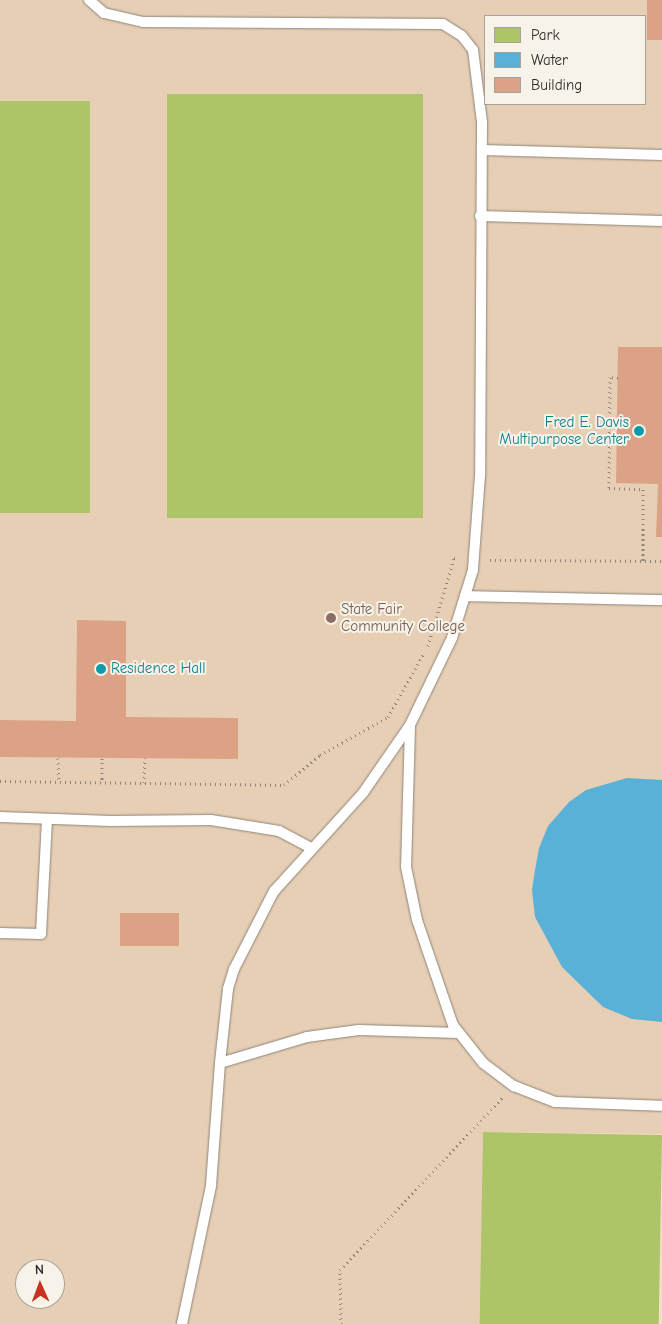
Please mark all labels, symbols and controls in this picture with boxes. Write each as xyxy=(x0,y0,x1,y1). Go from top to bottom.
legend xyxy=(484,15,647,105)
text: Park xyxy=(531,26,560,44)
text: Water xyxy=(531,51,568,69)
text: Building xyxy=(531,76,582,94)
place label: Fred E. Davis Multipurpose Center xyxy=(499,413,629,448)
marker: Fred E. Davis Multipurpose Center xyxy=(633,425,645,437)
place label: State Fair Community College xyxy=(341,600,465,635)
marker: State Fair Community College xyxy=(325,612,337,624)
place label: Residence Hall xyxy=(111,660,206,678)
marker: Residence Hall xyxy=(95,663,107,675)
north arrow xyxy=(15,1259,65,1309)
text: N xyxy=(35,1261,44,1278)

